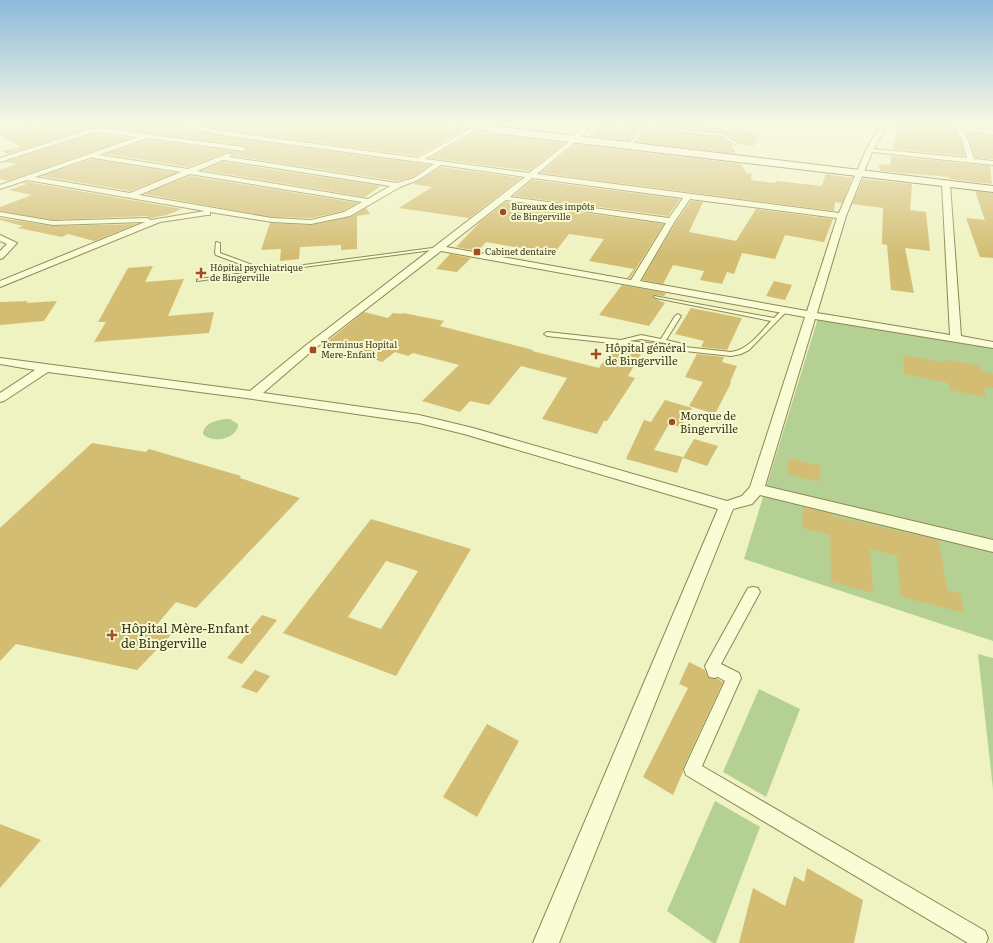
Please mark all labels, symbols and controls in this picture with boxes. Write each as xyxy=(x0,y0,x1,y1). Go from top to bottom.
place label: Bureaux des impôts de Bingerville xyxy=(511,199,594,223)
marker: Bureaux des impôts de Bingerville xyxy=(498,207,508,217)
place label: Cabinet dentaire xyxy=(485,244,556,258)
marker: Cabinet dentaire xyxy=(472,247,482,257)
place label: Hôpital psychiatrique de Bingerville xyxy=(210,260,303,284)
marker: Hôpital psychiatrique de Bingerville xyxy=(195,267,207,279)
place label: Terminus Hopital Mere-Enfant xyxy=(321,337,397,361)
place label: Hôpital général de Bingerville xyxy=(605,339,686,368)
marker: Terminus Hopital Mere-Enfant xyxy=(308,345,318,355)
marker: Hôpital général de Bingerville xyxy=(590,348,602,360)
place label: Morque de Bingerville xyxy=(680,407,738,436)
marker: Morque de Bingerville xyxy=(667,417,677,427)
place label: Hôpital Mère-Enfant de Bingerville xyxy=(121,618,250,652)
marker: Hôpital Mère-Enfant de Bingerville xyxy=(106,629,118,641)

